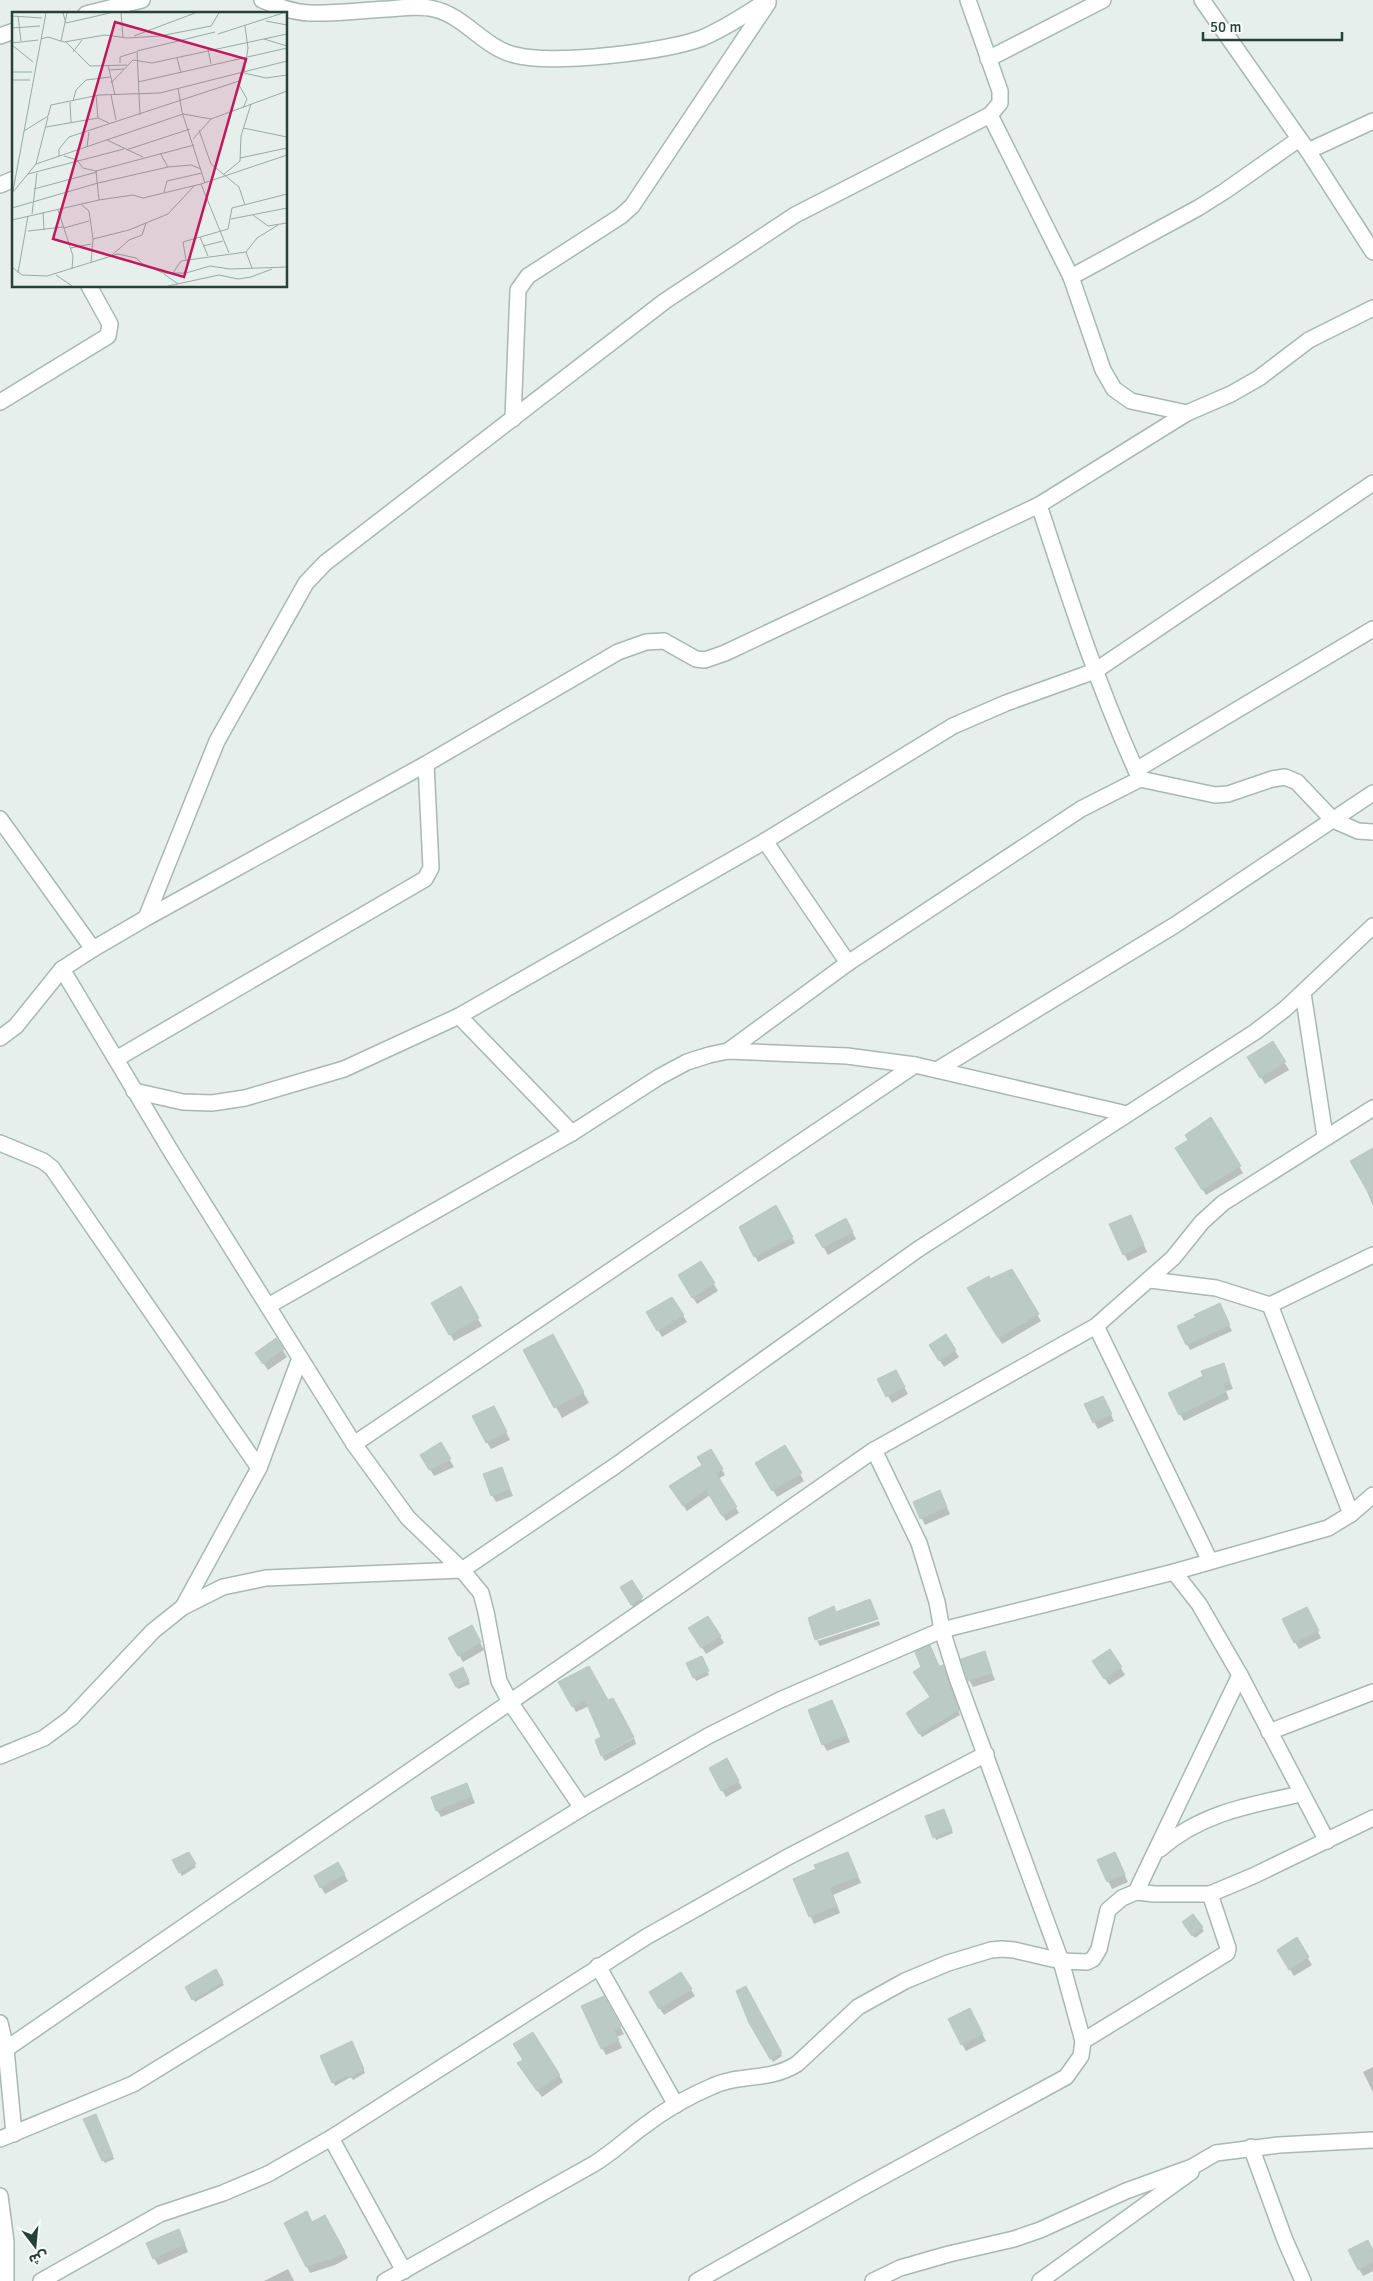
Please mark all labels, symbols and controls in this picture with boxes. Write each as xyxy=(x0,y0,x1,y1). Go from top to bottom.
scale bar xyxy=(1203,10,1342,42)
inset map xyxy=(12,12,288,288)
text: 50 m xyxy=(1210,18,1241,36)
north arrow xyxy=(10,2221,60,2271)
text: ش xyxy=(27,2247,50,2269)

